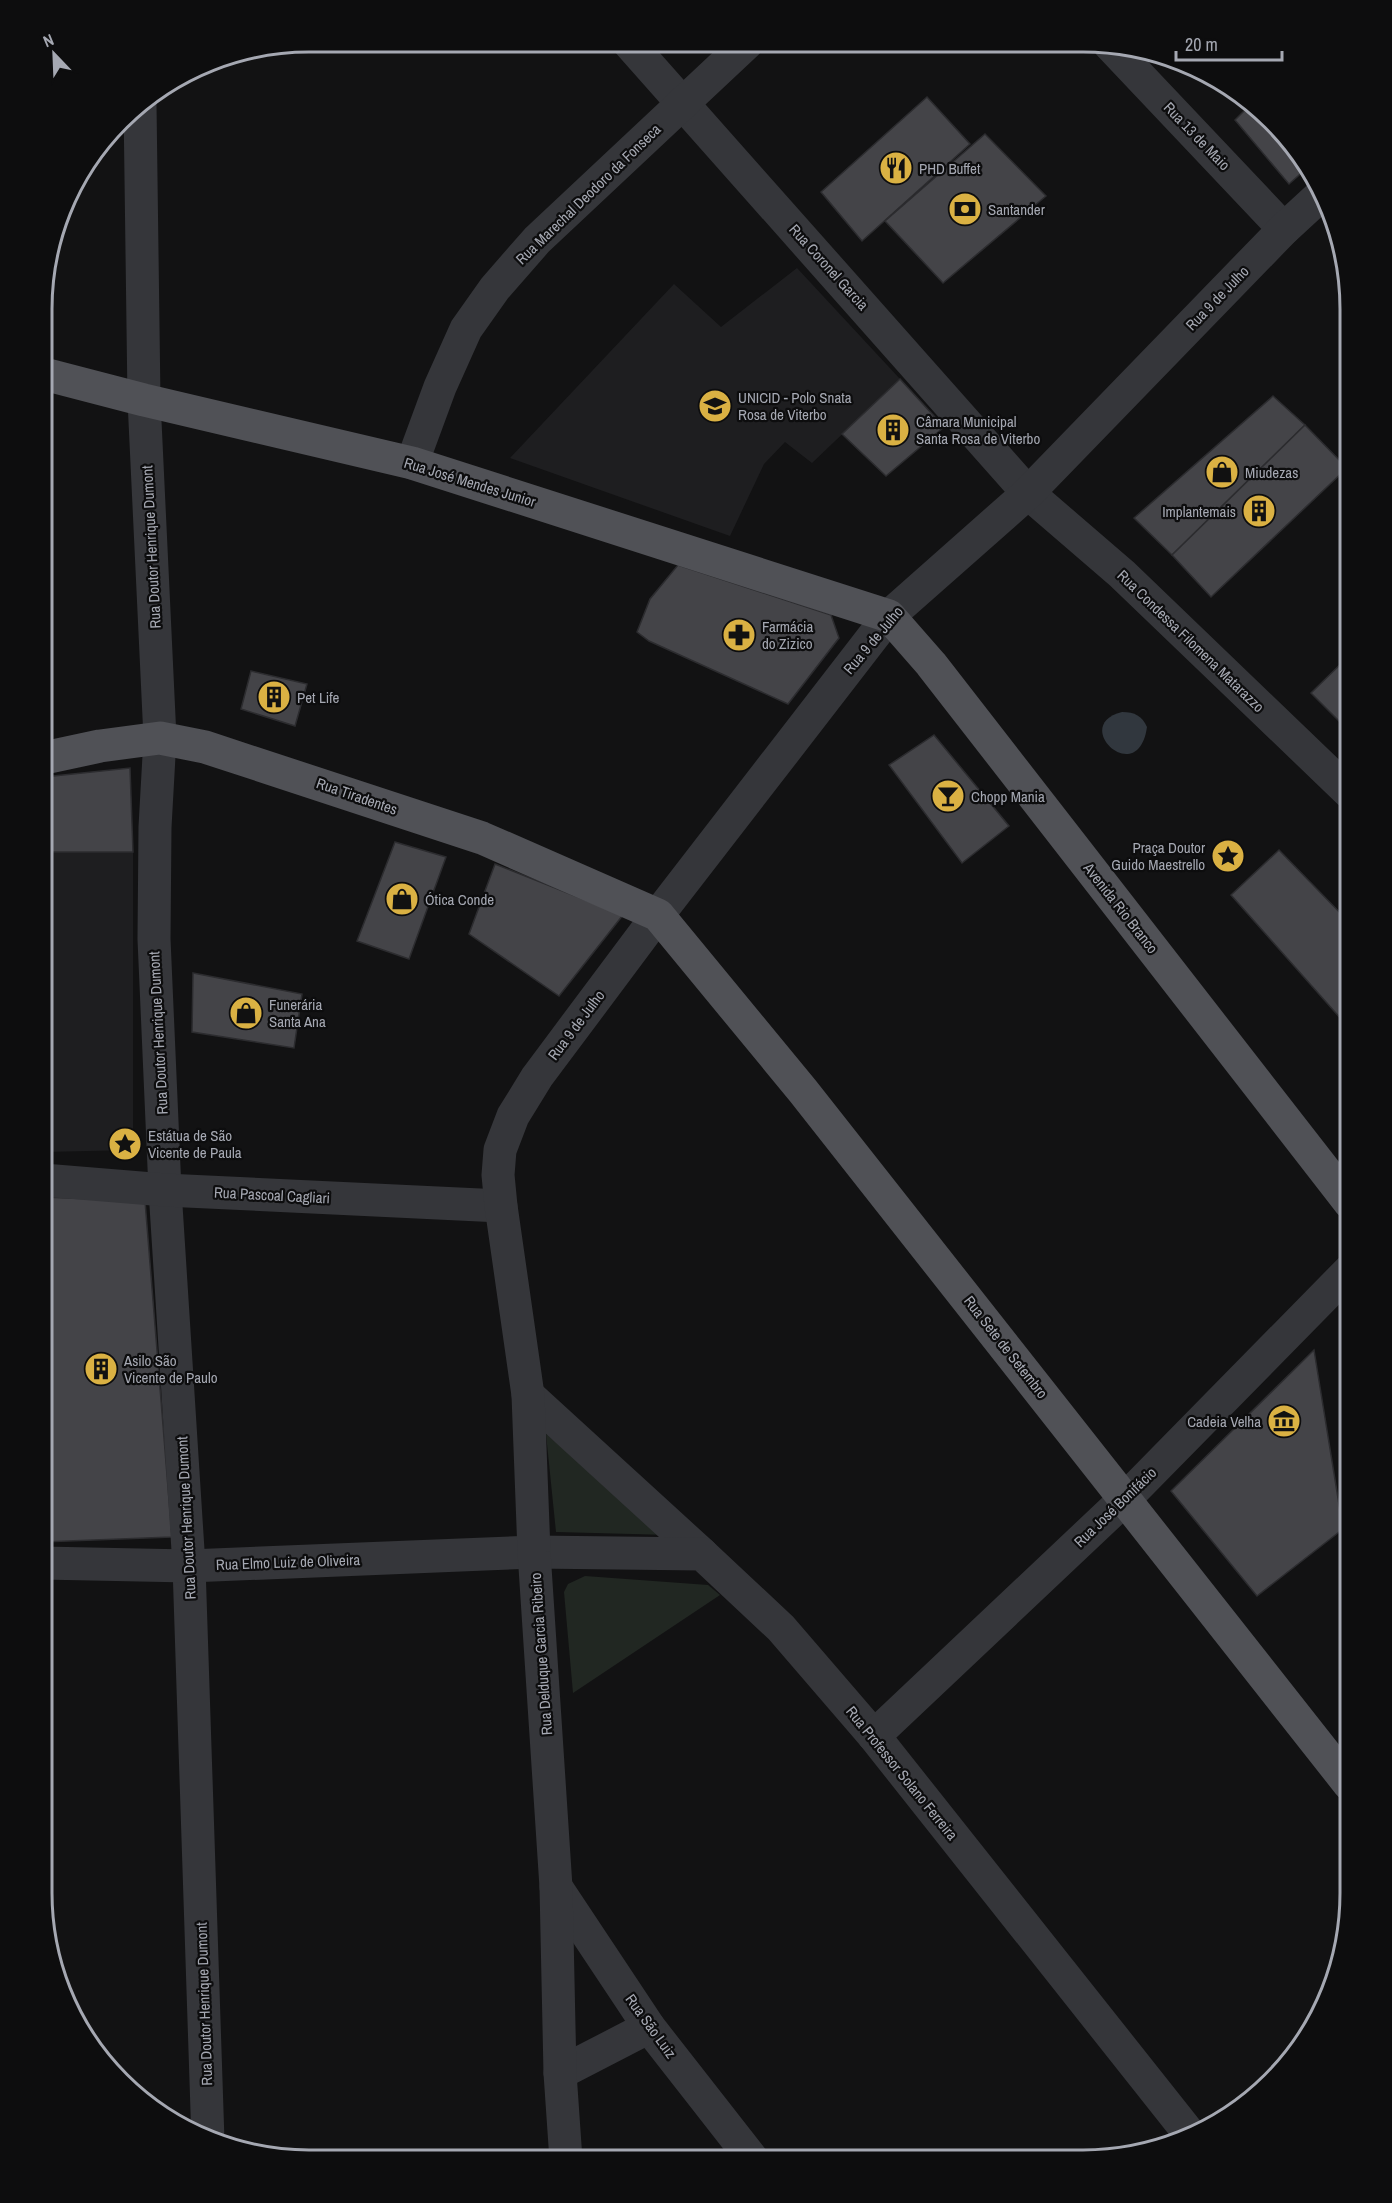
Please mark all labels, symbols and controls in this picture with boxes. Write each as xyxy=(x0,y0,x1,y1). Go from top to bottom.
north arrow xyxy=(24,24,84,84)
scale bar xyxy=(1176,24,1282,62)
text: N xyxy=(39,28,57,52)
text: 20 m xyxy=(1185,32,1218,57)
street label: Rua 13 de Maio xyxy=(1159,97,1235,175)
street label: Rua Marechal Deodoro da Fonseca xyxy=(511,119,665,269)
restaurant icon: PHD Buffet xyxy=(878,150,914,186)
place label: PHD Buffet xyxy=(919,158,981,179)
bank icon: Santander xyxy=(947,191,983,227)
place label: Santander xyxy=(988,199,1045,220)
street label: Rua Coronel Garcia xyxy=(785,219,874,315)
street label: Rua 9 de Julho xyxy=(1181,261,1253,335)
place label: UNICID - Polo Snata Rosa de Viterbo xyxy=(738,387,852,425)
school or university icon: UNICID - Polo Snata Rosa de Viterbo xyxy=(697,388,733,424)
place label: Câmara Municipal Santa Rosa de Viterbo xyxy=(916,411,1040,449)
building icon: Câmara Municipal Santa Rosa de Viterbo xyxy=(875,412,911,448)
street label: Rua José Mendes Junior xyxy=(402,452,538,512)
shop icon: Miudezas xyxy=(1204,454,1240,490)
place label: Miudezas xyxy=(1245,462,1298,483)
street label: Rua Doutor Henrique Dumont xyxy=(136,464,166,629)
building icon: Implantemais xyxy=(1241,493,1277,529)
place label: Implantemais xyxy=(1162,501,1236,522)
street label: Rua Condessa Filomena Matarazzo xyxy=(1113,565,1269,717)
street label: Rua 9 de Julho xyxy=(838,601,908,678)
place label: Farmácia do Zizico xyxy=(762,616,814,654)
pharmacy icon: Farmácia do Zizico xyxy=(721,617,757,653)
building icon: Pet Life xyxy=(256,679,292,715)
place label: Pet Life xyxy=(297,687,340,708)
street label: Rua Tiradentes xyxy=(314,772,400,820)
bar icon: Chopp Mania xyxy=(930,778,966,814)
place label: Chopp Mania xyxy=(971,786,1045,807)
place label: Praça Doutor Guido Maestrello xyxy=(1111,837,1205,875)
place icon: Praça Doutor Guido Maestrello xyxy=(1210,838,1246,874)
street label: Avenida Rio Branco xyxy=(1078,857,1163,958)
shop icon: Ótica Conde xyxy=(384,881,420,917)
place label: Ótica Conde xyxy=(425,889,494,910)
street label: Rua Doutor Henrique Dumont xyxy=(143,950,173,1115)
street label: Rua 9 de Julho xyxy=(543,986,609,1064)
place label: Funerária Santa Ana xyxy=(269,994,326,1032)
shop icon: Funerária Santa Ana xyxy=(228,995,264,1031)
place label: Estátua de São Vicente de Paula xyxy=(148,1125,242,1163)
place icon: Estátua de São Vicente de Paula xyxy=(107,1126,143,1162)
street label: Rua Pascoal Cagliari xyxy=(213,1181,331,1209)
street label: Rua Sete de Setembro xyxy=(959,1291,1053,1403)
place label: Asilo São Vicente de Paulo xyxy=(123,1350,218,1388)
building icon: Asilo São Vicente de Paulo xyxy=(83,1351,119,1387)
museum icon: Cadeia Velha xyxy=(1266,1403,1302,1439)
place label: Cadeia Velha xyxy=(1187,1411,1261,1432)
street label: Rua Doutor Henrique Dumont xyxy=(171,1435,201,1600)
street label: Rua José Bonifácio xyxy=(1069,1462,1161,1552)
street label: Rua Elmo Luiz de Oliveira xyxy=(216,1549,361,1575)
street label: Rua Delduque Garcia Ribeiro xyxy=(525,1572,557,1736)
street label: Rua Professor Solano Ferreira xyxy=(841,1702,963,1845)
street label: Rua Doutor Henrique Dumont xyxy=(191,1921,217,2086)
street label: Rua São Luiz xyxy=(621,1990,681,2062)

